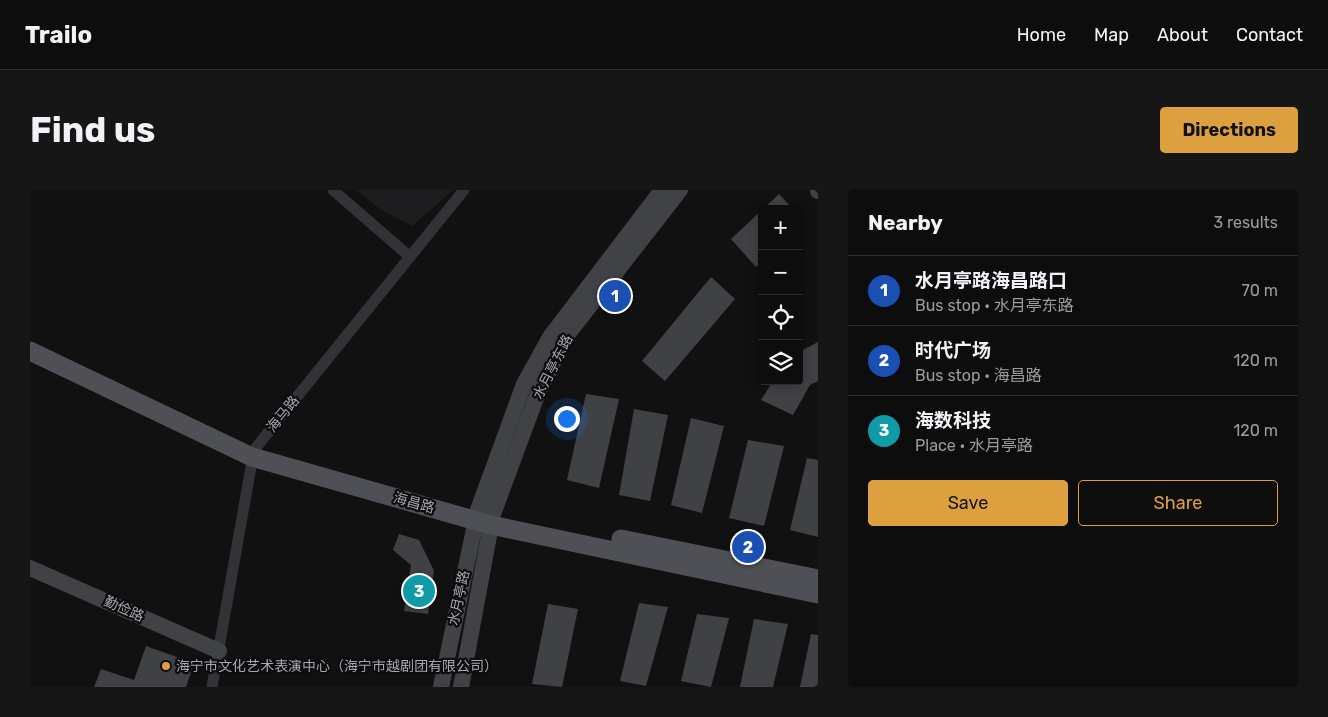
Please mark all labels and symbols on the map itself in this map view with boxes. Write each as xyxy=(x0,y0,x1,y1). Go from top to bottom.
pin: 1 xyxy=(599,277,631,315)
street label: 水月亭东路 xyxy=(530,332,576,402)
street label: 海马路 xyxy=(263,392,303,436)
your location xyxy=(554,406,580,432)
street label: 海昌路 xyxy=(391,489,437,517)
pin: 2 xyxy=(732,528,764,566)
street label: 水月亭路 xyxy=(445,569,473,627)
pin: 3 xyxy=(403,572,435,610)
street label: 勤俭路 xyxy=(101,593,147,625)
place label: 海宁市文化艺术表演中心（海宁市越剧团有限公司） xyxy=(176,658,498,675)
marker: 海宁市文化艺术表演中心（海宁市越剧团有限公司） xyxy=(160,660,172,672)

